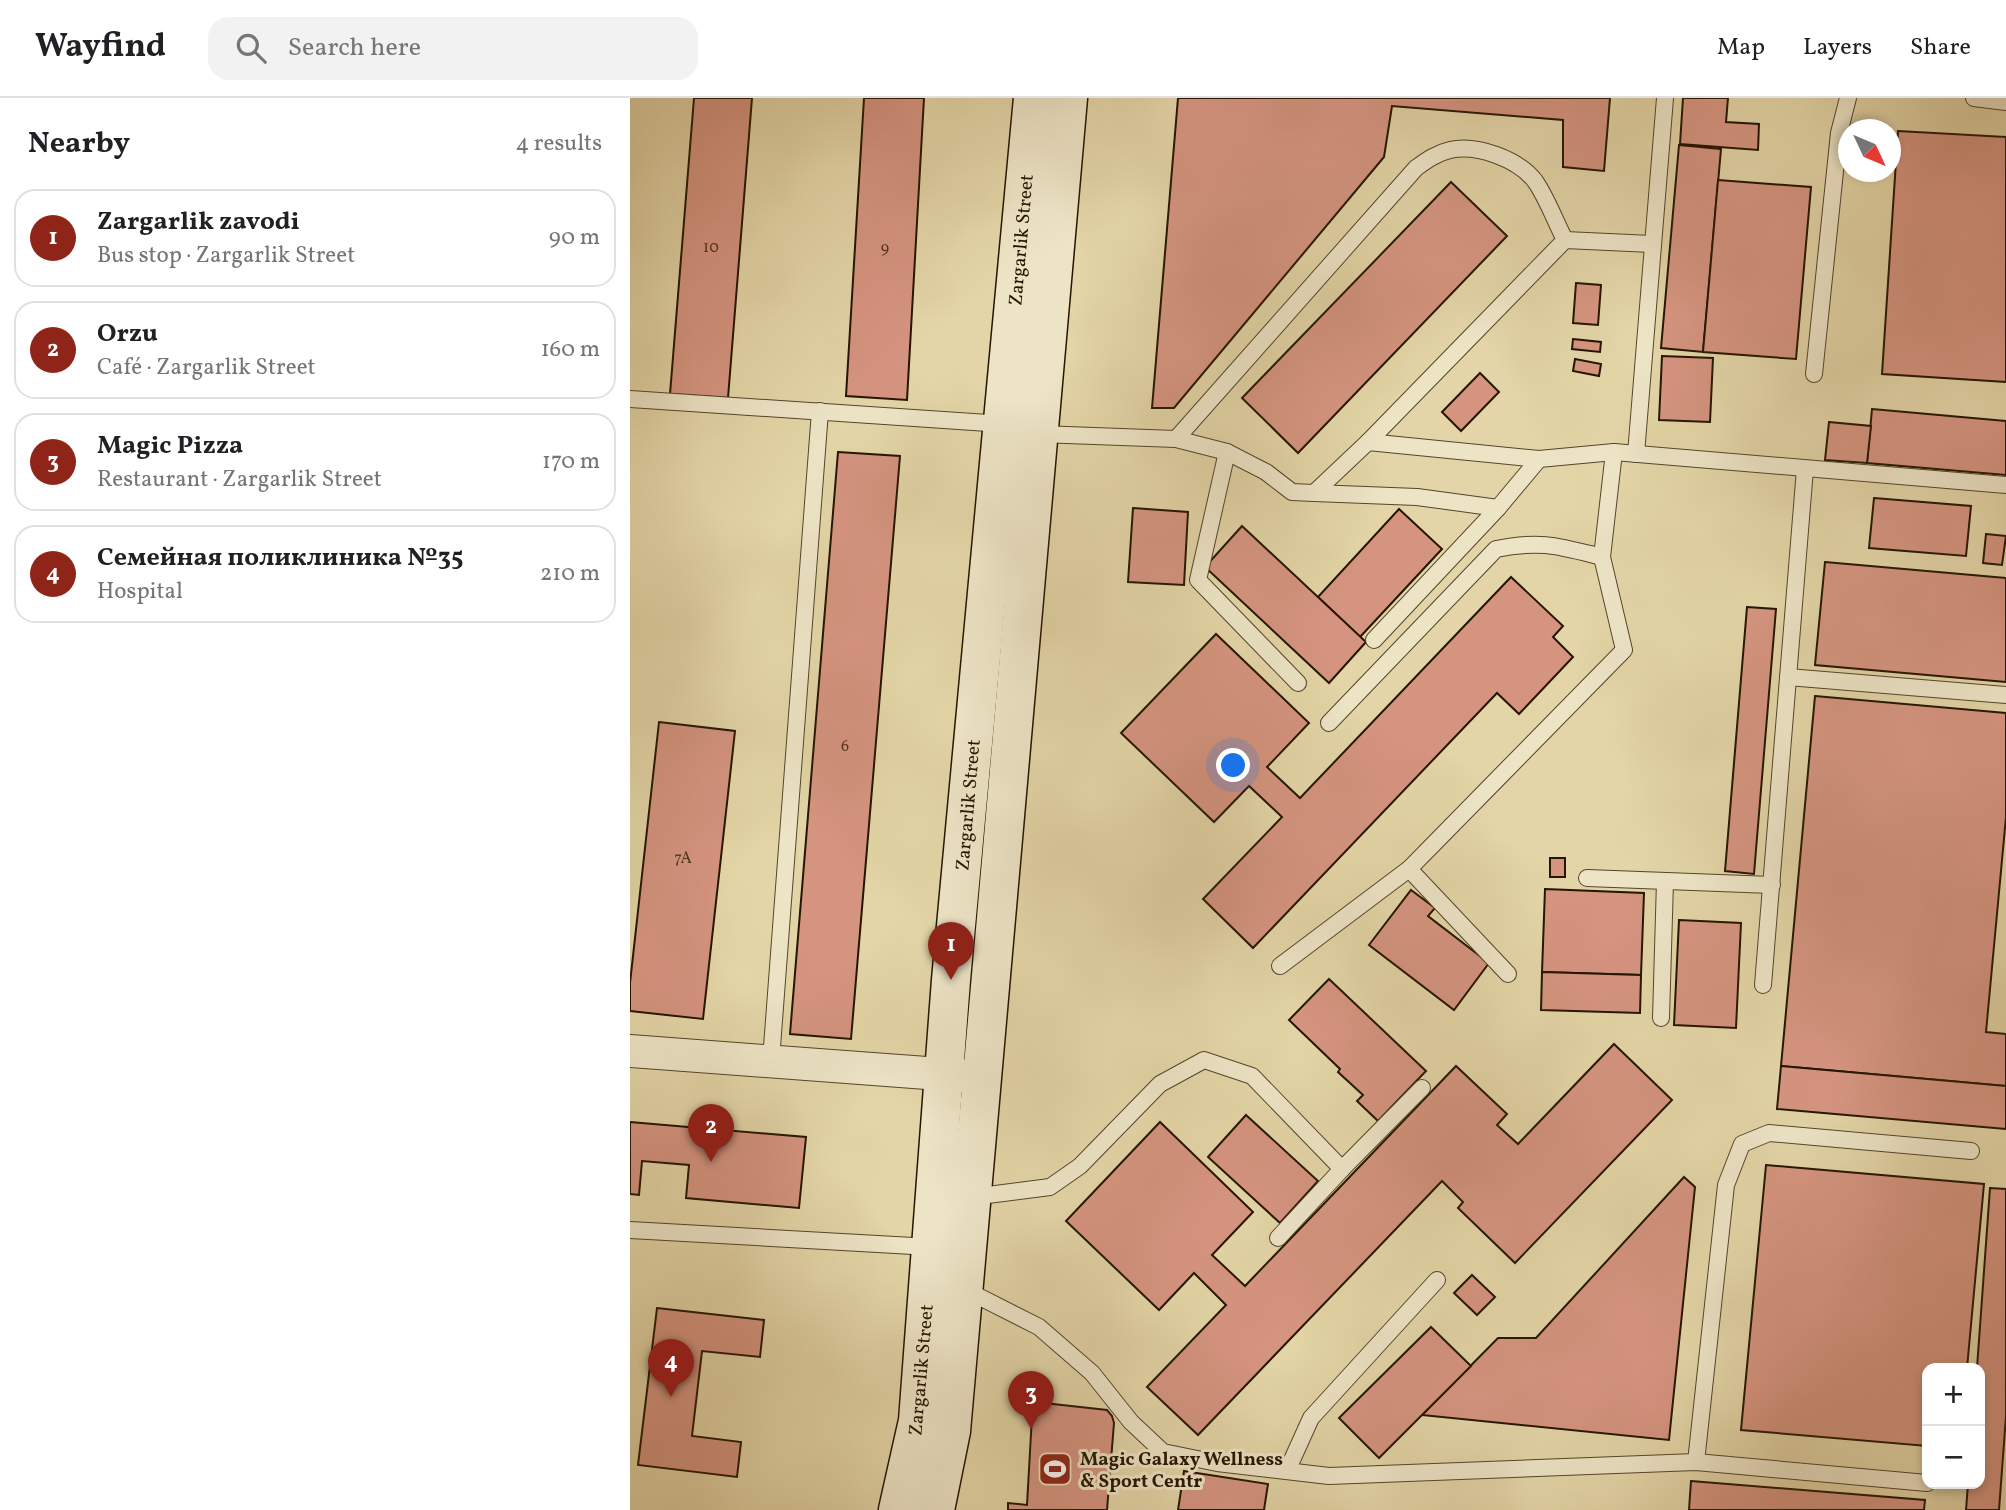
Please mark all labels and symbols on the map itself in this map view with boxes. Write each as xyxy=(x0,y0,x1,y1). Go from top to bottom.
north arrow xyxy=(1838,119,1901,182)
street label: Zargarlik Street xyxy=(1003,173,1041,307)
house number: 10 xyxy=(703,237,719,259)
house number: 9 xyxy=(881,238,889,260)
house number: 6 xyxy=(841,736,849,758)
street label: Zargarlik Street xyxy=(950,738,988,872)
your location xyxy=(1216,748,1250,782)
house number: 7A xyxy=(674,848,692,870)
pin: 1 xyxy=(928,922,974,980)
pin: 2 xyxy=(688,1104,734,1162)
street label: Zargarlik Street xyxy=(903,1303,941,1437)
pin: 4 xyxy=(648,1339,694,1397)
pin: 3 xyxy=(1008,1371,1054,1429)
place label: Magic Galaxy Wellness & Sport Centr xyxy=(1080,1447,1283,1495)
sports icon: Magic Galaxy Wellness & Sport Centr xyxy=(1036,1450,1074,1488)

